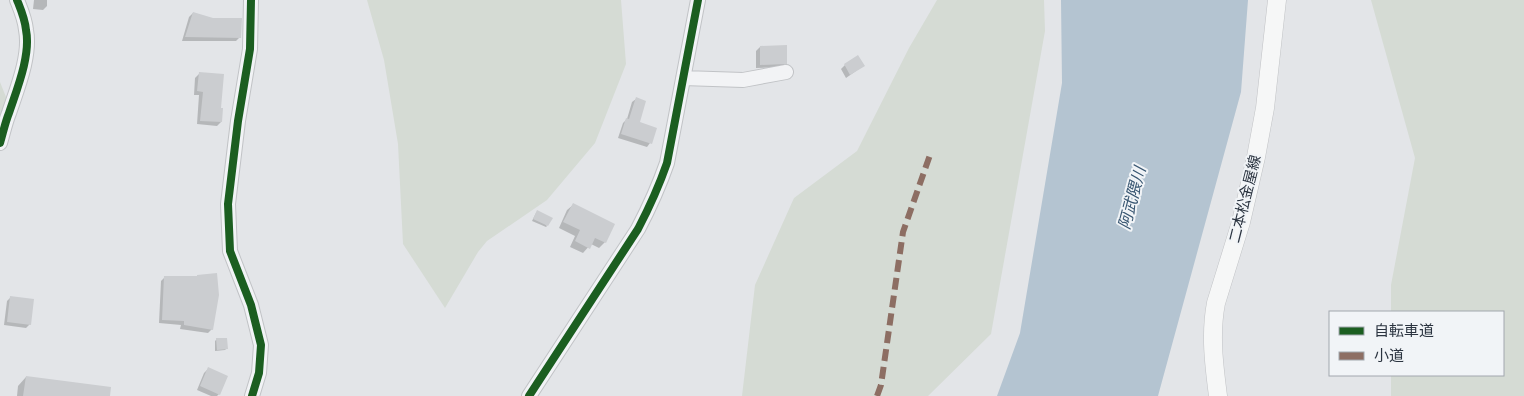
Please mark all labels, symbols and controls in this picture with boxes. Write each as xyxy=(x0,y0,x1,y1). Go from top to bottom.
street label: 二本松金屋線 xyxy=(1225,153,1265,245)
water label: 阿武隈川 xyxy=(1115,163,1150,231)
legend xyxy=(1329,311,1504,376)
text: 自転車道 xyxy=(1374,322,1434,340)
text: 小道 xyxy=(1374,347,1404,365)

